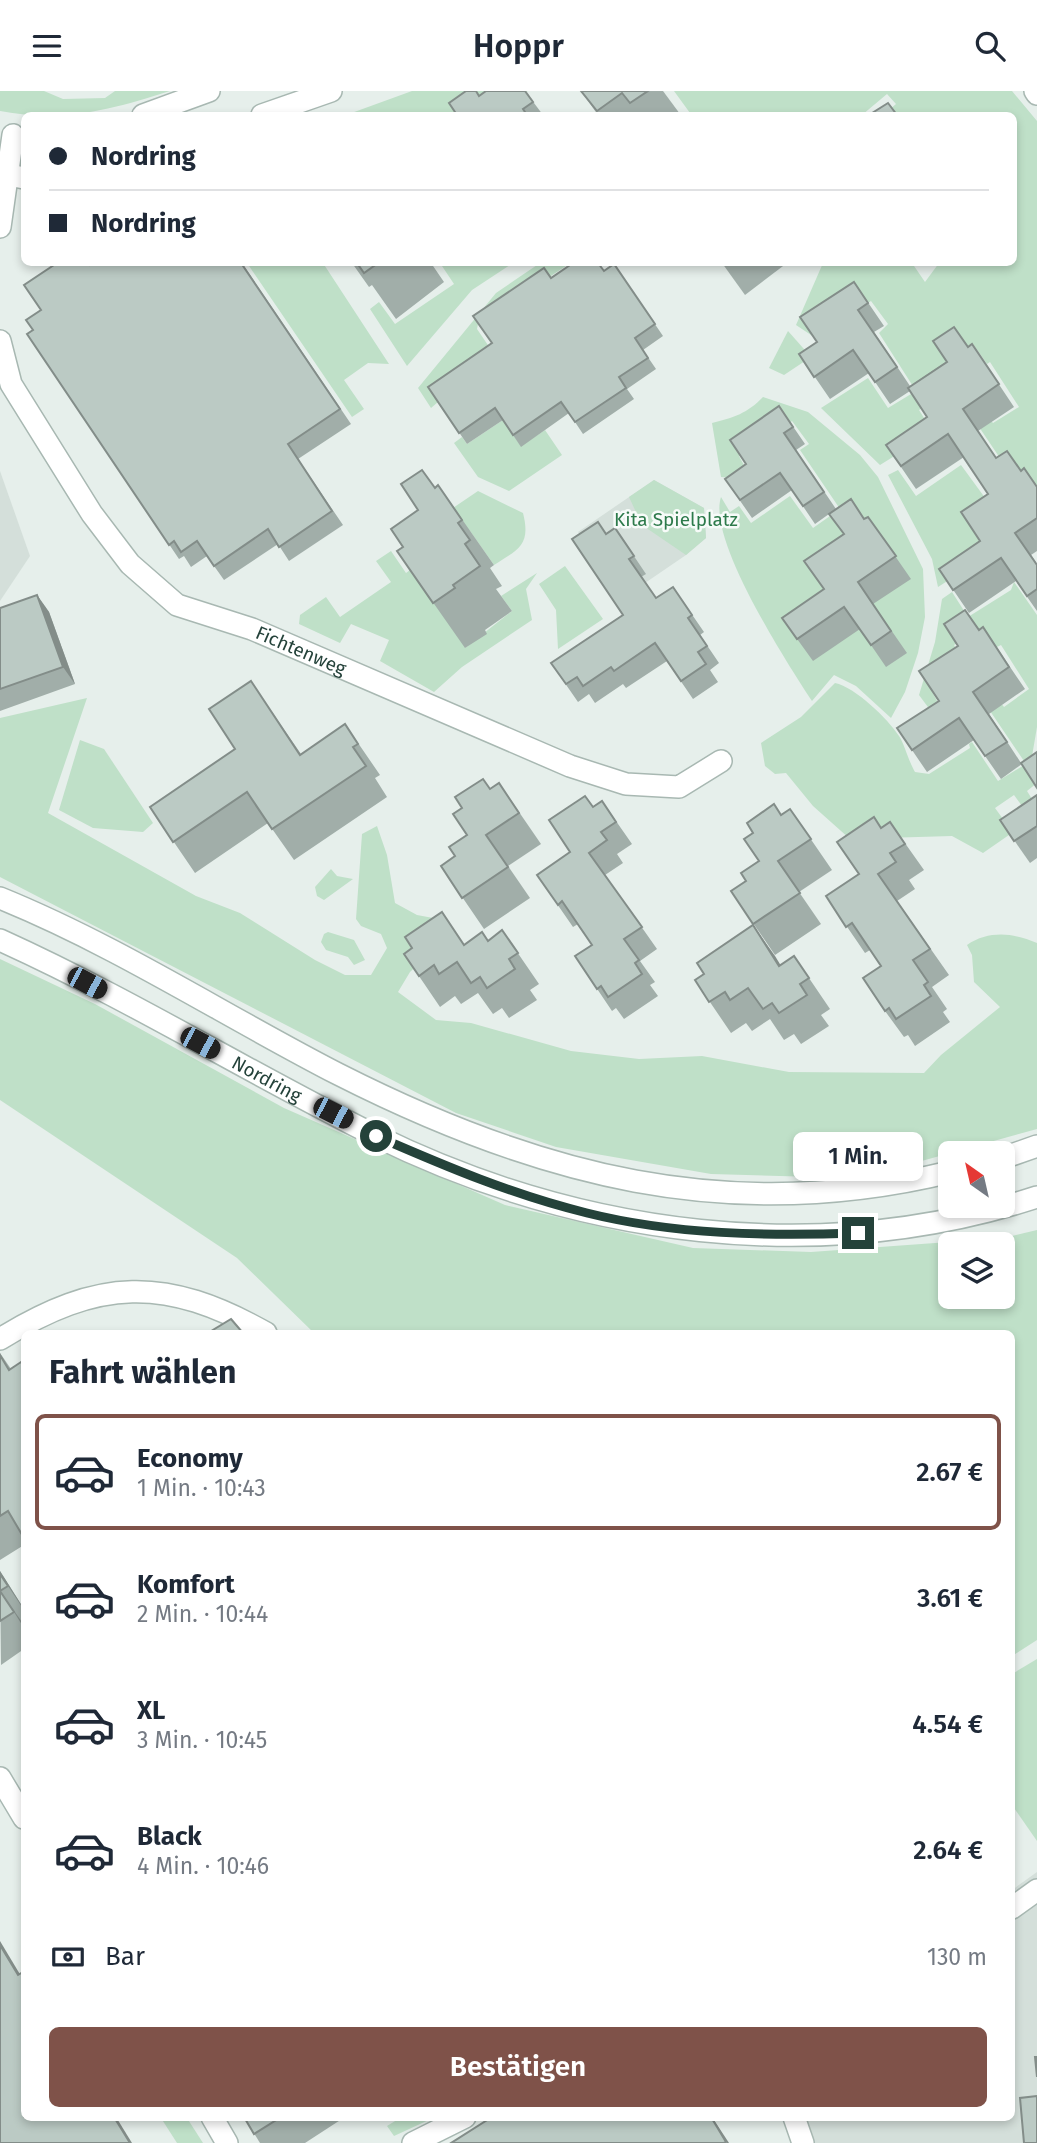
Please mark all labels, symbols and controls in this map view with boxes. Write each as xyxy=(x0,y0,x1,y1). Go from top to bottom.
icon: menu xyxy=(28,27,66,65)
text: Hoppr xyxy=(473,27,564,65)
icon: search xyxy=(971,27,1009,65)
text: Nordring xyxy=(91,141,196,172)
text: Nordring xyxy=(91,208,196,239)
park label: Kita Spielplatz xyxy=(614,508,738,531)
street label: Fichtenweg xyxy=(252,621,350,680)
car xyxy=(64,964,111,1002)
car xyxy=(177,1024,224,1062)
street label: Nordring xyxy=(228,1051,306,1107)
car xyxy=(310,1094,357,1132)
route start xyxy=(360,1120,392,1152)
callout: 1 Min. xyxy=(793,1131,923,1181)
north arrow xyxy=(938,1141,1015,1218)
map controls xyxy=(938,1141,1015,1309)
text: 1 Min. xyxy=(828,1142,888,1170)
route end xyxy=(842,1217,874,1249)
button: layers xyxy=(938,1232,1015,1309)
text: Fahrt wählen xyxy=(49,1353,236,1391)
icon: car xyxy=(53,1441,116,1504)
text: Economy xyxy=(137,1443,243,1474)
text: 2.67 € xyxy=(916,1457,983,1488)
text: 1 Min. · 10:43 xyxy=(137,1474,266,1502)
icon: car xyxy=(53,1567,116,1630)
text: Komfort xyxy=(137,1569,235,1600)
text: 3.61 € xyxy=(917,1583,983,1614)
text: 2 Min. · 10:44 xyxy=(137,1600,268,1628)
icon: car xyxy=(53,1693,116,1756)
text: XL xyxy=(137,1695,165,1726)
text: 4.54 € xyxy=(912,1709,983,1740)
text: 3 Min. · 10:45 xyxy=(137,1726,267,1754)
icon: car xyxy=(53,1819,116,1882)
text: Black xyxy=(137,1821,202,1852)
text: 2.64 € xyxy=(913,1835,983,1866)
text: 4 Min. · 10:46 xyxy=(137,1852,269,1880)
icon: cash xyxy=(49,1938,87,1976)
text: Bar xyxy=(105,1941,145,1972)
text: 130 m xyxy=(927,1943,987,1971)
button: Bestätigen xyxy=(49,2027,987,2107)

